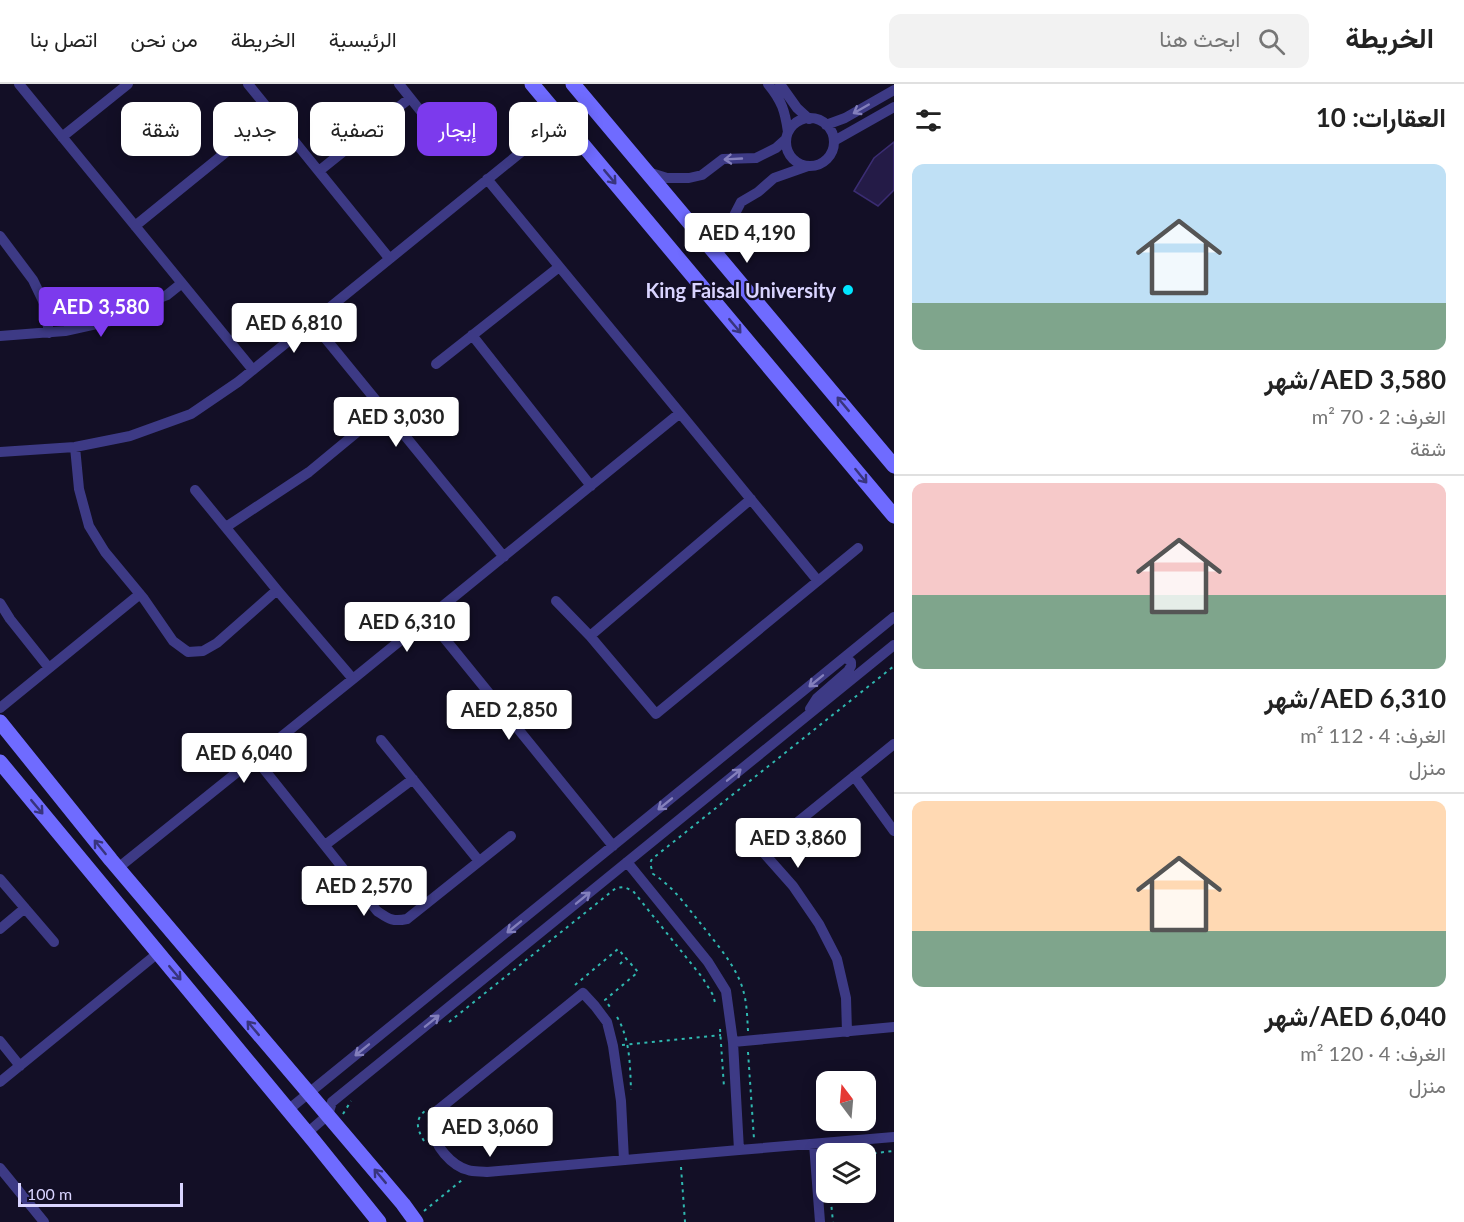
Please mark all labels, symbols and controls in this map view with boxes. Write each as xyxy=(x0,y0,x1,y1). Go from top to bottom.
search box xyxy=(889,14,1309,68)
text: الخريطة xyxy=(1345,20,1434,54)
text: ابحث هنا xyxy=(1159,25,1240,52)
icon: search xyxy=(1255,25,1288,58)
text: اتصل بنا xyxy=(30,26,98,51)
text: من نحن xyxy=(131,26,198,51)
text: الخريطة xyxy=(231,26,296,51)
text: الرئيسية xyxy=(329,26,397,51)
text: العقارات: 10 xyxy=(1316,101,1446,133)
chip: شقة xyxy=(121,102,201,156)
chip: جديد xyxy=(213,102,298,156)
chip: تصفية xyxy=(310,102,405,156)
chip: إيجار xyxy=(417,102,497,156)
chip: شراء xyxy=(509,102,588,156)
one-way arrow xyxy=(853,103,870,115)
icon: filters xyxy=(912,104,945,137)
one-way arrow xyxy=(724,153,744,164)
one-way arrow xyxy=(603,169,617,184)
icon: home xyxy=(1125,203,1233,311)
pin: AED 4,190 xyxy=(678,213,816,264)
text: AED 4,190 xyxy=(699,220,795,244)
place label: King Faisal University xyxy=(645,278,836,302)
marker: King Faisal University xyxy=(841,283,855,297)
pin: AED 3,580 xyxy=(32,287,170,338)
text: AED 3,580 xyxy=(53,294,149,318)
pin: AED 6,810 xyxy=(225,303,363,354)
text: AED 6,810 xyxy=(246,310,342,334)
one-way arrow xyxy=(728,318,742,333)
text: AED 3,580/شهر xyxy=(1264,363,1446,395)
one-way arrow xyxy=(837,396,850,412)
pin: AED 3,030 xyxy=(327,397,465,448)
text: AED 3,030 xyxy=(348,404,444,428)
text: الغرف: 2 · 70 m² xyxy=(1312,404,1446,428)
text: شقة xyxy=(1410,436,1446,460)
one-way arrow xyxy=(854,468,867,484)
icon: home xyxy=(1125,522,1233,630)
pin: AED 6,310 xyxy=(338,602,476,653)
text: AED 6,310 xyxy=(359,609,455,633)
one-way arrow xyxy=(808,674,824,687)
text: AED 6,310/شهر xyxy=(1264,682,1446,714)
pin: AED 2,850 xyxy=(440,690,578,741)
text: AED 2,850 xyxy=(461,697,557,721)
text: الغرف: 4 · 112 m² xyxy=(1300,723,1446,747)
pin: AED 6,040 xyxy=(175,733,313,784)
text: AED 6,040 xyxy=(196,740,292,764)
text: منزل xyxy=(1409,755,1446,779)
one-way arrow xyxy=(726,769,742,782)
one-way arrow xyxy=(657,797,673,810)
one-way arrow xyxy=(31,799,44,815)
pin: AED 3,860 xyxy=(729,818,867,869)
text: AED 3,860 xyxy=(750,825,846,849)
one-way arrow xyxy=(94,839,107,855)
icon: home xyxy=(1125,840,1233,948)
pin: AED 2,570 xyxy=(295,866,433,917)
text: AED 2,570 xyxy=(316,873,412,897)
one-way arrow xyxy=(575,892,591,905)
one-way arrow xyxy=(506,920,522,933)
one-way arrow xyxy=(168,965,181,981)
text: AED 6,040/شهر xyxy=(1264,1000,1446,1032)
one-way arrow xyxy=(424,1015,440,1028)
one-way arrow xyxy=(247,1020,260,1036)
text: الغرف: 4 · 120 m² xyxy=(1300,1041,1446,1065)
one-way arrow xyxy=(354,1043,370,1056)
north arrow xyxy=(816,1071,876,1131)
map controls xyxy=(816,1071,876,1203)
text: منزل xyxy=(1409,1073,1446,1097)
pin: AED 3,060 xyxy=(421,1107,559,1158)
text: AED 3,060 xyxy=(442,1114,538,1138)
button: layers xyxy=(816,1143,876,1203)
one-way arrow xyxy=(373,1168,386,1184)
scale bar xyxy=(18,1180,183,1208)
text: 100 m xyxy=(27,1184,72,1203)

